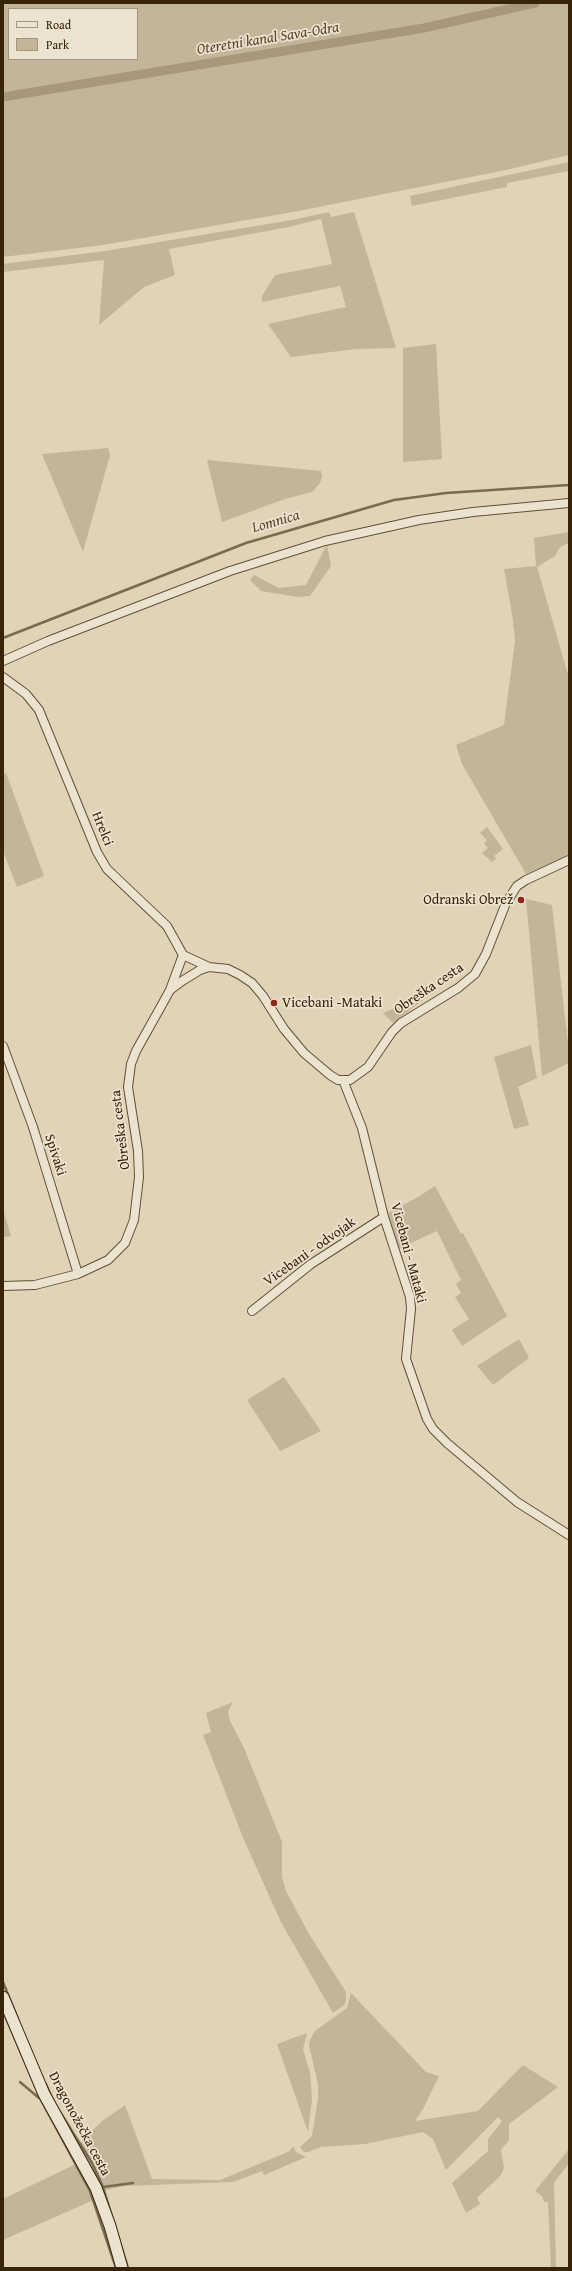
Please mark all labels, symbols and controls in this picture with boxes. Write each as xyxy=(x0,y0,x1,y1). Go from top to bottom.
legend xyxy=(8,8,138,60)
text: Road xyxy=(46,16,71,33)
water label: Oteretni kanal Sava-Odra xyxy=(195,19,341,59)
text: Park xyxy=(46,36,69,53)
water label: Lomnica xyxy=(250,507,302,537)
street label: Hrelci xyxy=(88,809,116,849)
place label: Odranski Obrež xyxy=(423,892,513,908)
marker: Odranski Obrež xyxy=(516,895,526,905)
street label: Obreška cesta xyxy=(391,960,467,1018)
place label: Vicebani -Mataki xyxy=(282,995,382,1011)
marker: Vicebani -Mataki xyxy=(269,998,279,1008)
street label: Obreška cesta xyxy=(108,1089,134,1171)
street label: Spivaki xyxy=(40,1132,70,1178)
street label: Vicebani - Mataki xyxy=(387,1201,429,1305)
street label: Vicebani - odvojak xyxy=(261,1214,359,1290)
street label: Dragonožečka cesta xyxy=(44,2069,114,2179)

